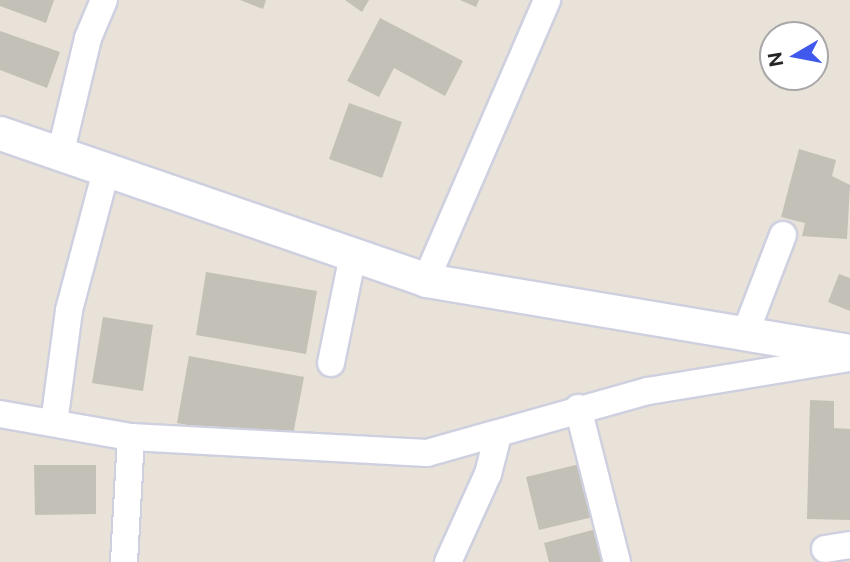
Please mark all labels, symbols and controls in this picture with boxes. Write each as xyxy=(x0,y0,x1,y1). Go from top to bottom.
north arrow xyxy=(759,21,829,91)
text: N xyxy=(763,50,787,69)

